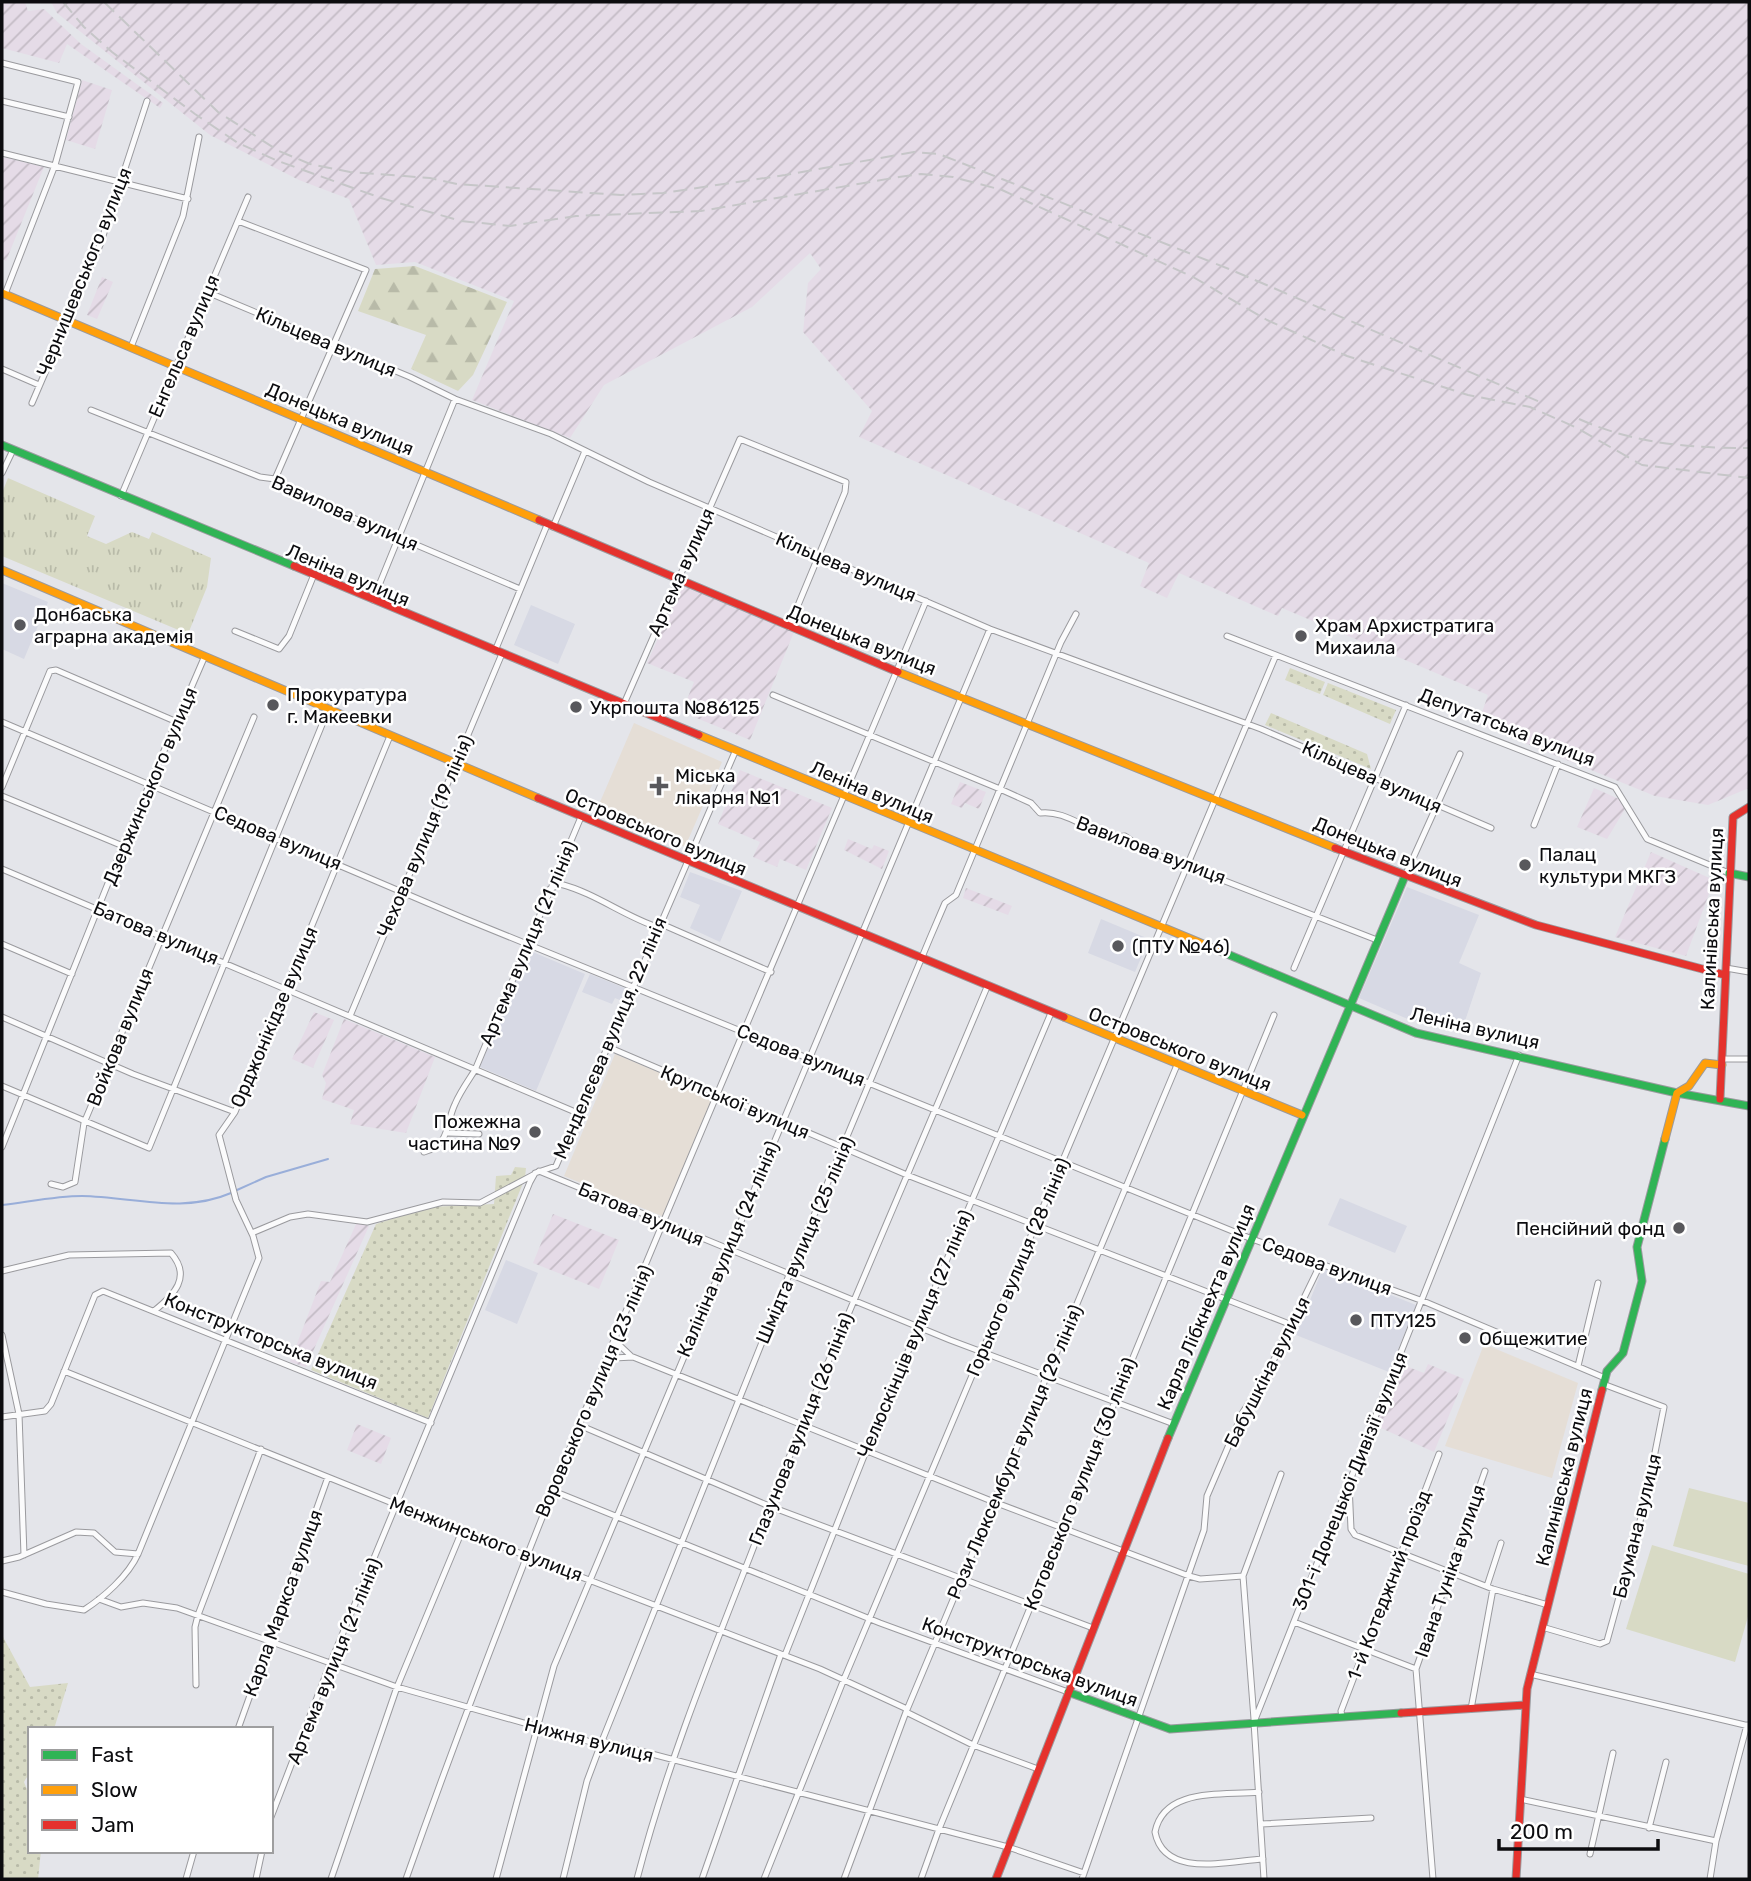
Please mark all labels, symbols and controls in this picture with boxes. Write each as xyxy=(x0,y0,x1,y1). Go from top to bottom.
street label: Чернишевського вулиця xyxy=(32,164,136,380)
street label: Енгельса вулиця xyxy=(144,271,224,421)
street label: Кільцева вулиця xyxy=(252,302,400,382)
street label: Донецька вулиця xyxy=(263,377,417,461)
street label: Вавилова вулиця xyxy=(268,470,422,556)
street label: Артема вулиця xyxy=(642,504,720,640)
street label: Кільцева вулиця xyxy=(772,527,920,607)
street label: Леніна вулиця xyxy=(283,539,413,611)
street label: Донецька вулиця xyxy=(784,600,940,680)
place label: Донбаська аграрна академія xyxy=(34,603,194,648)
place label: Храм Архистратига Михаила xyxy=(1315,614,1494,659)
marker: Донбаська аграрна академія xyxy=(12,617,28,633)
marker: Храм Архистратига Михаила xyxy=(1293,628,1309,644)
place label: Прокуратура г. Макеевки xyxy=(287,683,407,728)
street label: Депутатська вулиця xyxy=(1416,683,1598,771)
street label: Дзержинського вулиця xyxy=(98,684,202,888)
place label: Укрпошта №86125 xyxy=(590,696,760,719)
marker: Прокуратура г. Макеевки xyxy=(265,697,281,713)
marker: Укрпошта №86125 xyxy=(568,699,584,715)
street label: Чехова вулиця (19 лiнiя) xyxy=(372,731,478,941)
street label: Кільцева вулиця xyxy=(1299,736,1445,818)
street label: Леніна вулиця xyxy=(807,756,937,828)
place label: Міська лікарня №1 xyxy=(675,764,779,809)
marker: Міська лікарня №1 xyxy=(649,776,669,796)
street label: Островського вулиця xyxy=(562,783,750,881)
street label: Седова вулиця xyxy=(211,801,345,875)
street label: Вавилова вулиця xyxy=(1073,811,1229,889)
street label: Донецька вулиця xyxy=(1310,812,1466,892)
street label: Калинівська вулиця xyxy=(1696,827,1728,1011)
street label: Артема вулиця (21 лiнiя) xyxy=(474,837,582,1049)
place label: Палац культури МКГЗ xyxy=(1539,843,1676,888)
marker: Палац культури МКГЗ xyxy=(1517,857,1533,873)
street label: Батова вулиця xyxy=(90,896,222,970)
street label: Менделєєва вулиця, 22 лінія xyxy=(548,913,672,1163)
street label: Орджонікідзе вулиця xyxy=(225,923,323,1111)
place label: (ПТУ №46) xyxy=(1132,935,1230,958)
marker: (ПТУ №46) xyxy=(1110,938,1126,954)
street label: Войкова вулиця xyxy=(82,965,158,1109)
street label: Островського вулиця xyxy=(1085,1002,1275,1096)
street label: Леніна вулиця xyxy=(1408,1002,1542,1054)
street label: Седова вулиця xyxy=(733,1019,869,1091)
street label: Крупської вулиця xyxy=(657,1060,813,1144)
place label: Пожежна частина №9 xyxy=(408,1110,521,1155)
marker: Пожежна частина №9 xyxy=(527,1124,543,1140)
street label: Шмідта вулиця (25 лiнiя) xyxy=(751,1133,859,1347)
street label: Калініна вулиця (24 лiнiя) xyxy=(672,1138,784,1360)
street label: Горького вулиця (28 лiнiя) xyxy=(961,1154,1075,1380)
street label: Батова вулиця xyxy=(575,1177,707,1251)
street label: Карла Лібкнехта вулиця xyxy=(1152,1200,1260,1414)
street label: Челюскінців вулиця (27 лiнiя) xyxy=(852,1207,978,1461)
place label: Пенсійний фонд xyxy=(1516,1217,1665,1240)
marker: Пенсійний фонд xyxy=(1671,1220,1687,1236)
street label: Седова вулиця xyxy=(1259,1232,1395,1300)
street label: Воровського вулиця (23 лiнiя) xyxy=(530,1261,658,1521)
street label: Конструкторська вулиця xyxy=(161,1288,381,1394)
street label: Бабушкіна вулиця xyxy=(1219,1293,1315,1451)
street label: Рози Люксембург вулиця (29 лiнiя) xyxy=(942,1301,1088,1603)
street label: Глазунова вулиця (26 лiнiя) xyxy=(744,1309,858,1549)
place label: ПТУ125 xyxy=(1370,1309,1436,1332)
marker: ПТУ125 xyxy=(1348,1312,1364,1328)
place label: Общежитие xyxy=(1479,1327,1588,1350)
marker: Общежитие xyxy=(1457,1330,1473,1346)
street label: 301-ї Донецької Дивізії вулиця xyxy=(1287,1348,1413,1614)
street label: Котовського вулиця (30 лiнiя) xyxy=(1019,1354,1141,1614)
street label: Калинівська вулиця xyxy=(1531,1386,1597,1568)
street label: Баумана вулиця xyxy=(1608,1451,1666,1601)
street label: Івана Туніка вулиця xyxy=(1410,1482,1490,1660)
street label: 1-й Котеджний проїзд xyxy=(1342,1487,1436,1683)
street label: Менжинського вулиця xyxy=(386,1492,586,1586)
street label: Карла Маркса вулиця xyxy=(238,1506,328,1700)
street label: Артема вулиця (21 лiнiя) xyxy=(282,1555,386,1767)
street label: Конструкторська вулиця xyxy=(919,1612,1141,1712)
street label: Нижня вулиця xyxy=(522,1713,656,1767)
legend xyxy=(28,1727,273,1853)
text: Fast xyxy=(91,1742,133,1767)
text: Slow xyxy=(91,1777,138,1802)
scale bar xyxy=(1499,1808,1658,1852)
text: Jam xyxy=(91,1812,135,1837)
text: 200 m xyxy=(1510,1819,1573,1844)

